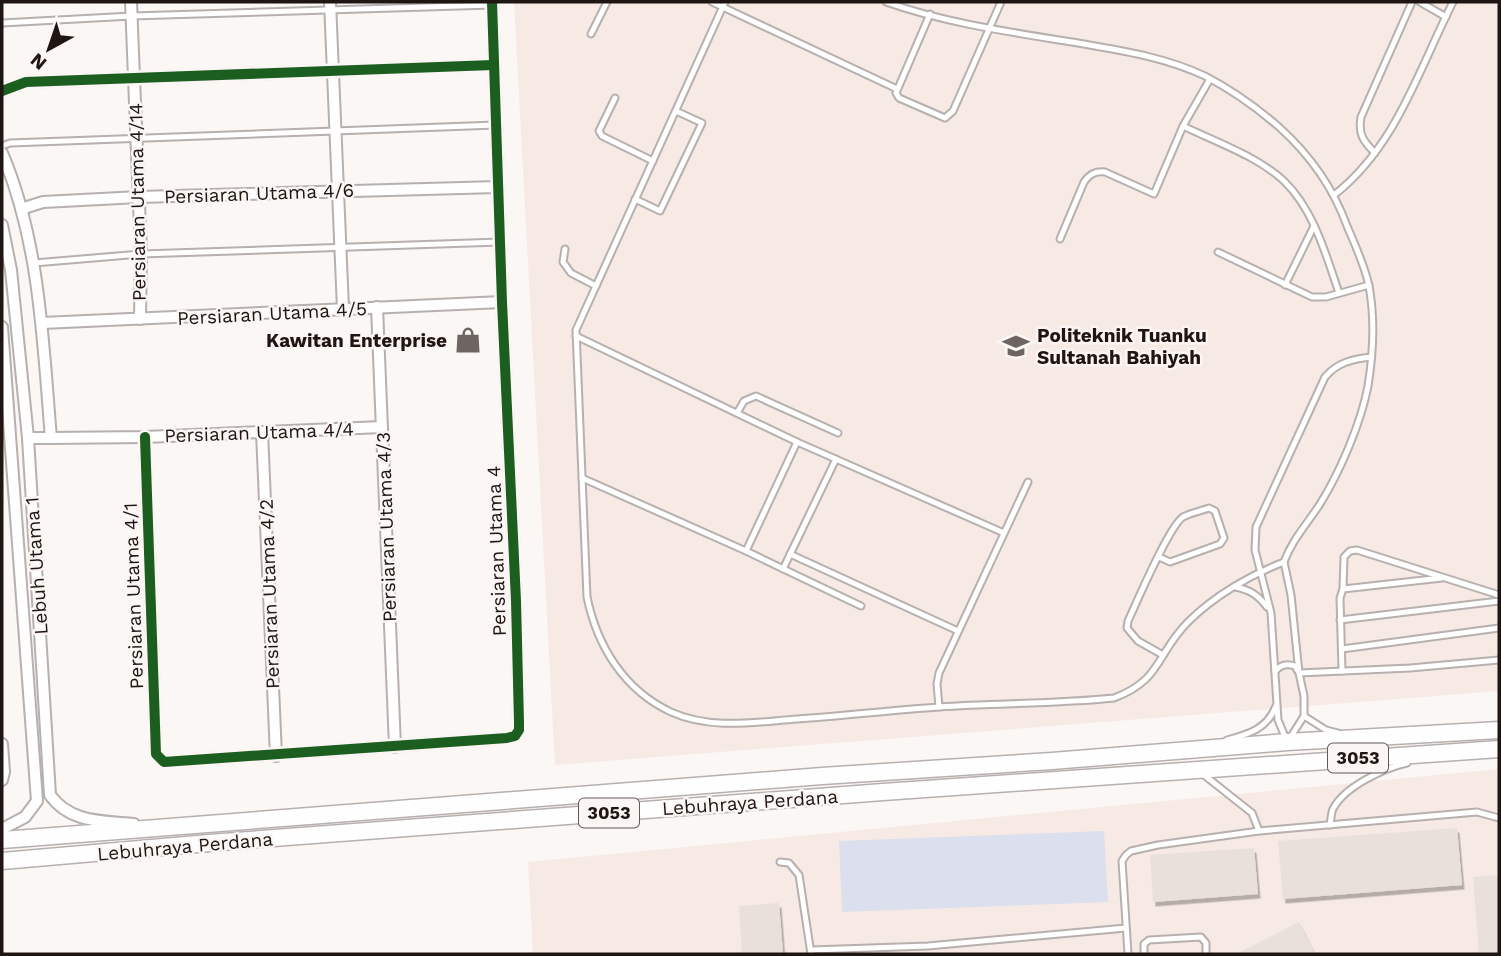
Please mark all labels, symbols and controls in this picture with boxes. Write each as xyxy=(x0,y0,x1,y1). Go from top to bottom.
north arrow xyxy=(14,14,84,84)
text: N xyxy=(26,48,51,75)
street label: Persiaran Utama 4/14 xyxy=(124,103,151,301)
street label: Persiaran Utama 4/6 xyxy=(164,179,354,208)
street label: Persiaran Utama 4/5 xyxy=(177,297,368,330)
place label: Politeknik Tuanku Sultanah Bahiyah xyxy=(1037,324,1207,369)
shop icon: Kawitan Enterprise xyxy=(453,325,483,355)
place label: Kawitan Enterprise xyxy=(266,329,447,352)
school or university icon: Politeknik Tuanku Sultanah Bahiyah xyxy=(1001,331,1031,361)
street label: Persiaran Utama 4/4 xyxy=(164,418,354,447)
street label: Persiaran Utama 4/3 xyxy=(372,432,401,622)
street label: Persiaran Utama 4 xyxy=(482,465,511,637)
street label: Lebuh Utama 1 xyxy=(20,496,53,636)
street label: Persiaran Utama 4/2 xyxy=(255,499,284,689)
street label: Persiaran Utama 4/1 xyxy=(119,502,148,690)
road number: 3053 xyxy=(1328,744,1388,772)
street label: Lebuhraya Perdana xyxy=(661,785,839,820)
road number: 3053 xyxy=(579,798,639,828)
street label: Lebuhraya Perdana xyxy=(96,827,274,866)

